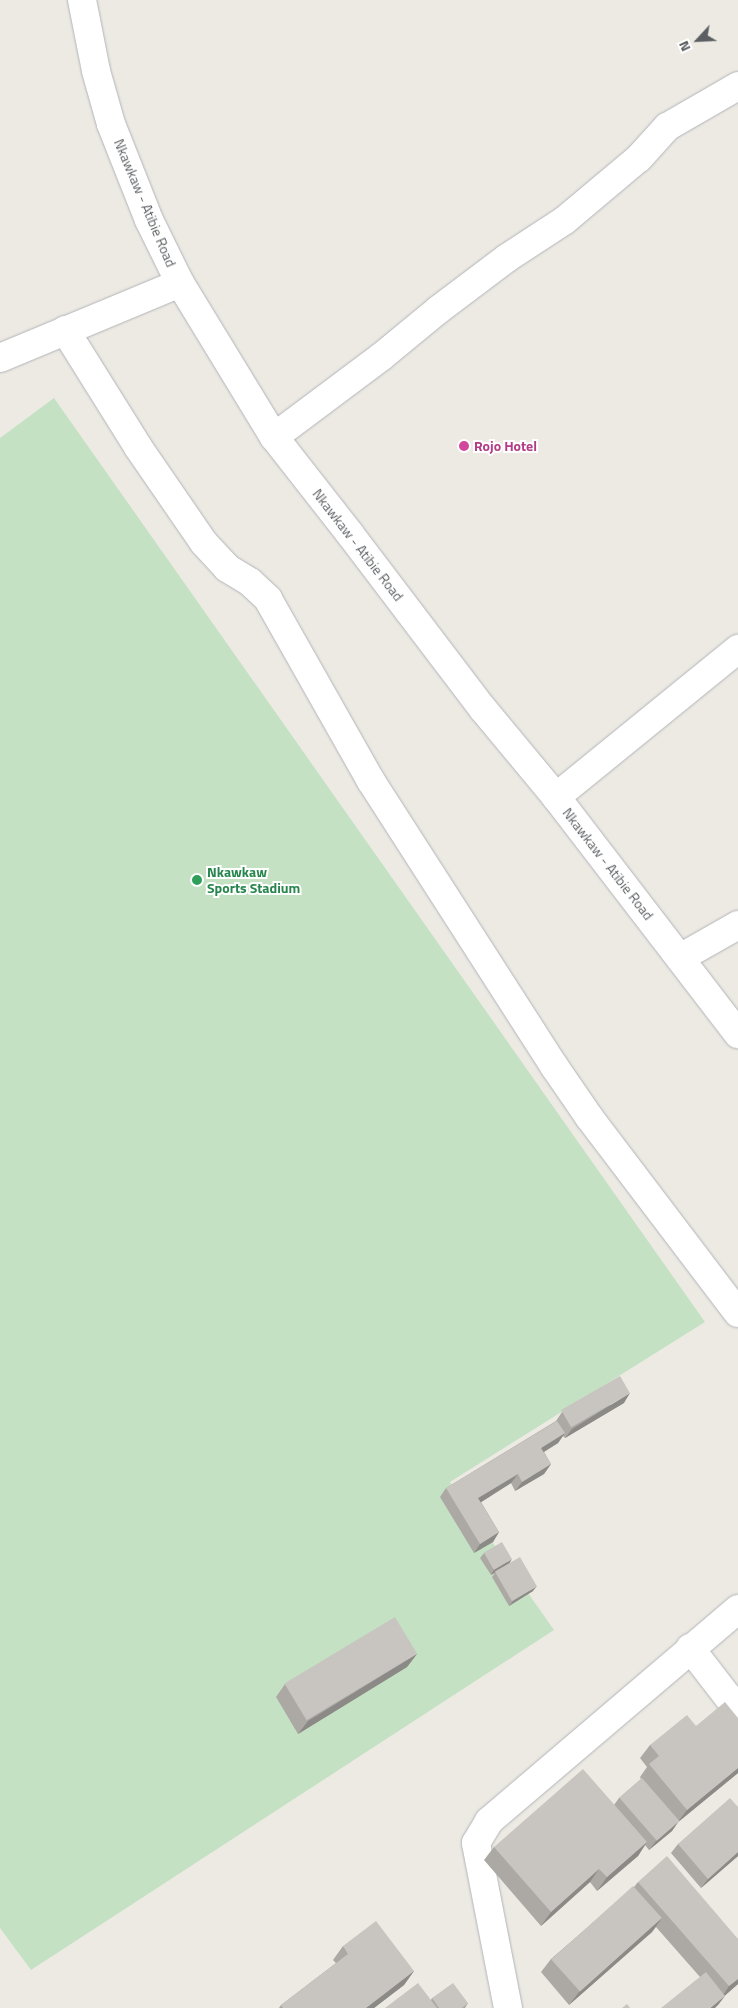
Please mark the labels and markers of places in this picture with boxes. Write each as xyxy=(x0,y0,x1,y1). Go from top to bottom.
place label: Rojo Hotel xyxy=(474,438,537,454)
marker: Rojo Hotel xyxy=(458,440,470,452)
place label: Nkawkaw Sports Stadium xyxy=(207,864,300,896)
marker: Nkawkaw Sports Stadium xyxy=(191,874,203,886)

